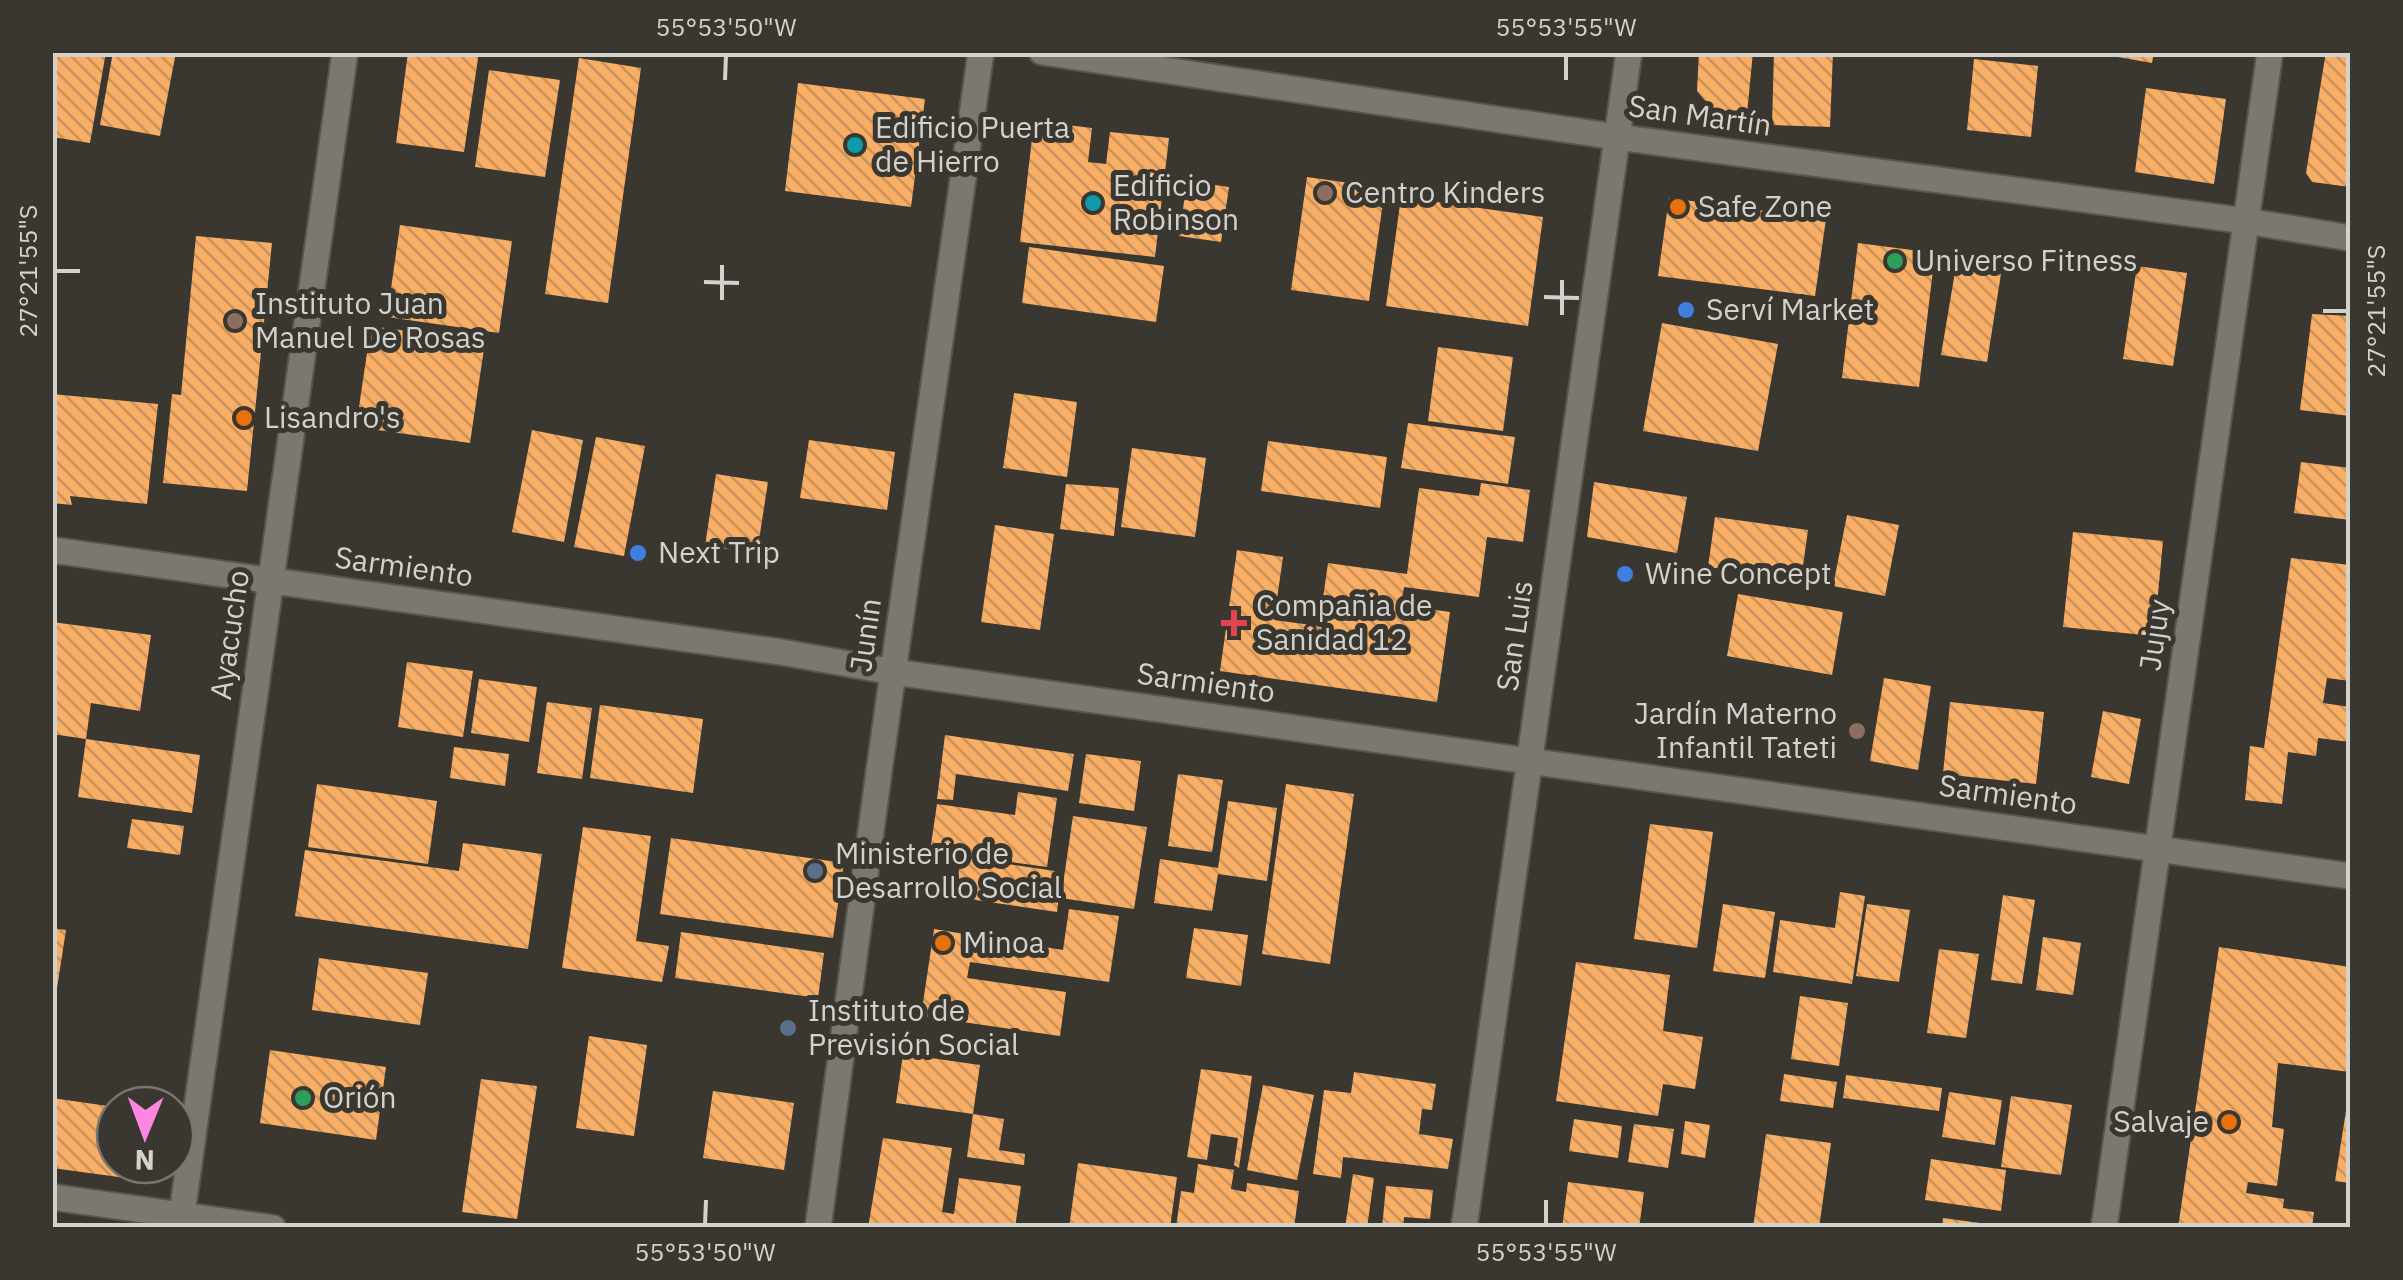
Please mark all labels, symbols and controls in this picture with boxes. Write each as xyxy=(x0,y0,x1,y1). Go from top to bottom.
text: 55°53'50"W xyxy=(656,10,796,43)
text: 55°53'55"W xyxy=(1496,10,1636,43)
street label: San Martín xyxy=(1626,85,1774,144)
place label: Edificio Puerta de Hierro xyxy=(875,107,1070,180)
marker: Edificio Puerta de Hierro xyxy=(844,134,866,156)
place label: Edificio Robinson xyxy=(1113,165,1239,238)
place label: Centro Kinders xyxy=(1345,172,1545,211)
marker: Centro Kinders xyxy=(1314,182,1336,204)
place label: Safe Zone xyxy=(1698,186,1832,225)
marker: Edificio Robinson xyxy=(1082,192,1104,214)
marker: Safe Zone xyxy=(1667,196,1689,218)
text: 27°21'55"S xyxy=(11,205,44,337)
place label: Universo Fitness xyxy=(1915,240,2138,279)
text: 27°21'55"S xyxy=(2359,245,2392,377)
marker: Universo Fitness xyxy=(1884,250,1906,272)
place label: Instituto Juan Manuel De Rosas xyxy=(255,283,486,356)
place label: Serví Market xyxy=(1706,289,1874,328)
marker: Serví Market xyxy=(1675,299,1697,321)
marker: Instituto Juan Manuel De Rosas xyxy=(224,310,246,332)
place label: Lisandro's xyxy=(264,397,401,436)
marker: Lisandro's xyxy=(233,407,255,429)
place label: Next Trip xyxy=(658,532,780,571)
street label: Sarmiento xyxy=(333,537,476,594)
marker: Next Trip xyxy=(627,542,649,564)
place label: Wine Concept xyxy=(1645,553,1831,592)
marker: Wine Concept xyxy=(1614,563,1636,585)
street label: Ayacucho xyxy=(200,568,257,702)
street label: San Luis xyxy=(1486,578,1541,694)
place label: Compañia de Sanidad 12 xyxy=(1256,585,1433,658)
street label: Junín xyxy=(840,595,889,674)
street label: Jujuy xyxy=(2129,596,2178,673)
marker: Compañia de Sanidad 12 xyxy=(1221,610,1247,636)
street label: Sarmiento xyxy=(1135,653,1278,710)
place label: Jardín Materno Infantil Tateti xyxy=(1634,693,1837,766)
marker: Jardín Materno Infantil Tateti xyxy=(1846,720,1868,742)
street label: Sarmiento xyxy=(1937,765,2080,822)
place label: Ministerio de Desarrollo Social xyxy=(835,833,1062,906)
marker: Ministerio de Desarrollo Social xyxy=(804,860,826,882)
place label: Minoa xyxy=(963,922,1045,961)
marker: Minoa xyxy=(932,932,954,954)
place label: Instituto de Previsión Social xyxy=(808,990,1019,1063)
marker: Instituto de Previsión Social xyxy=(777,1017,799,1039)
place label: Orión xyxy=(323,1077,397,1116)
north arrow xyxy=(95,1085,195,1185)
marker: Orión xyxy=(292,1087,314,1109)
place label: Salvaje xyxy=(2113,1101,2209,1140)
marker: Salvaje xyxy=(2218,1111,2240,1133)
text: N xyxy=(134,1142,155,1179)
text: 55°53'50"W xyxy=(635,1235,775,1268)
text: 55°53'55"W xyxy=(1476,1235,1616,1268)

